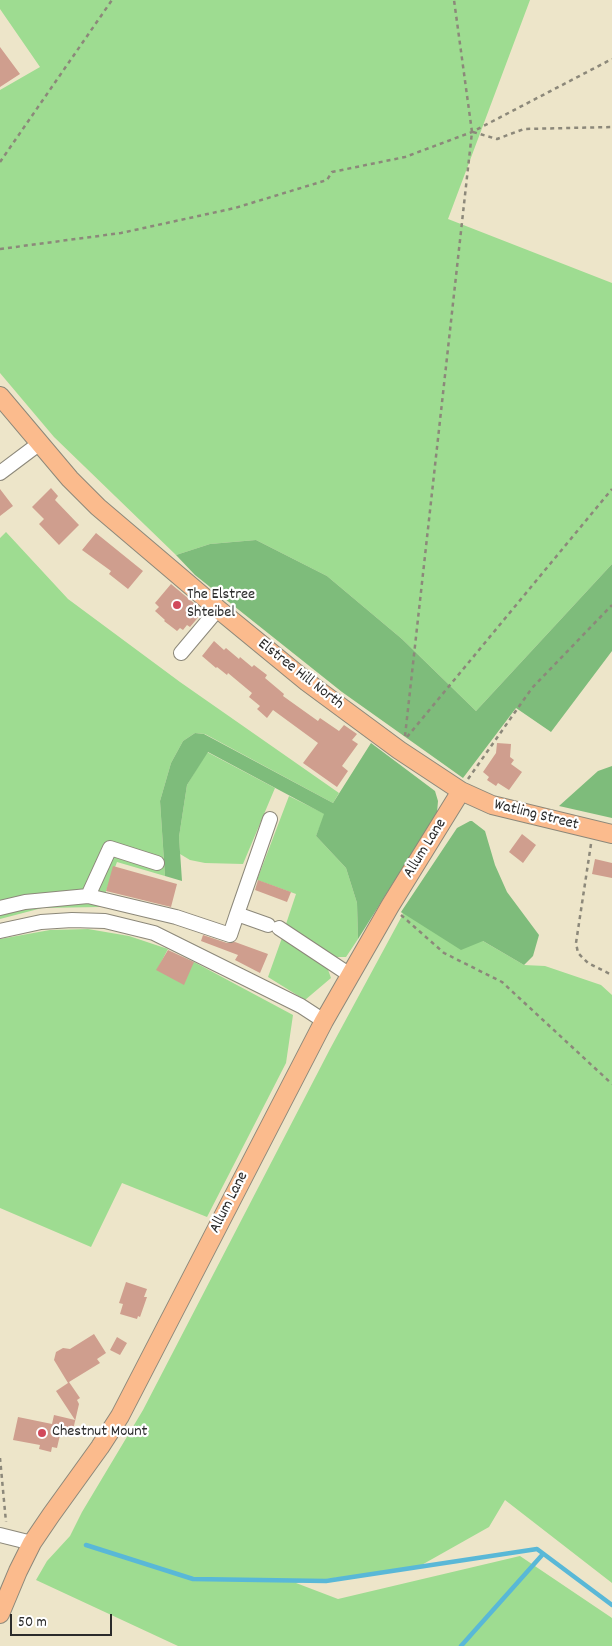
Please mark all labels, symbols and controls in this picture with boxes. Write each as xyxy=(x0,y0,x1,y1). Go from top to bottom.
place label: The Elstree Shteibel xyxy=(187,586,255,624)
marker: The Elstree Shteibel xyxy=(171,599,183,611)
street label: Elstree Hill North xyxy=(253,635,347,715)
street label: Watling Street xyxy=(492,796,580,836)
street label: Allum Lane xyxy=(400,816,452,882)
street label: Allum Lane xyxy=(206,1169,254,1237)
place label: Chestnut Mount xyxy=(52,1423,147,1443)
marker: Chestnut Mount xyxy=(36,1427,48,1439)
scale bar xyxy=(12,1604,115,1636)
text: 50 m xyxy=(18,1612,47,1634)

